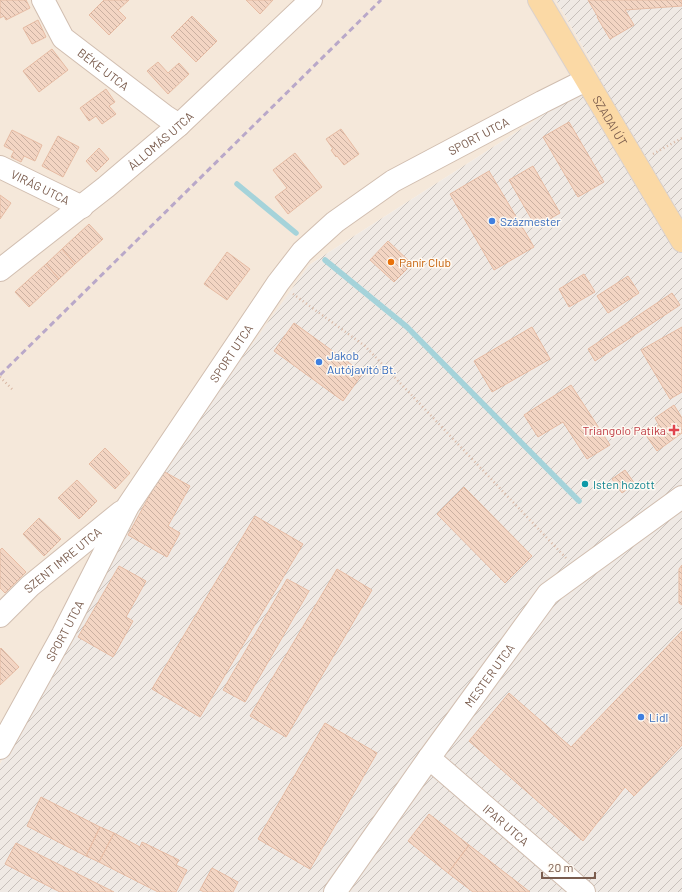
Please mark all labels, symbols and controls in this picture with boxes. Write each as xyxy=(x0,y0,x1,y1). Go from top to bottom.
street label: BÉKE UTCA xyxy=(75,45,132,93)
street label: SZADAI ÚT xyxy=(590,93,631,148)
street label: ÁLLOMÁS UTCA xyxy=(125,109,196,173)
street label: SPORT UTCA xyxy=(446,114,511,158)
street label: VIRÁG UTCA xyxy=(9,167,72,207)
place label: Százmester xyxy=(500,214,561,228)
marker: Százmester xyxy=(487,216,497,226)
place label: Panír Club xyxy=(399,255,451,269)
marker: Panír Club xyxy=(386,257,396,267)
street label: SPORT UTCA xyxy=(206,322,255,385)
place label: Jakob Autójavító Bt. xyxy=(327,348,397,376)
marker: Jakob Autójavító Bt. xyxy=(314,357,324,367)
place label: Triangolo Patika xyxy=(583,423,666,437)
marker: Triangolo Patika xyxy=(669,425,679,435)
place label: Isten hozott xyxy=(593,477,655,491)
marker: Isten hozott xyxy=(580,479,590,489)
street label: SZENT IMRE UTCA xyxy=(21,524,104,595)
street label: SPORT UTCA xyxy=(43,598,86,663)
street label: MESTER UTCA xyxy=(461,641,517,710)
place label: Lidl xyxy=(649,710,668,724)
marker: Lidl xyxy=(636,712,646,722)
street label: IPAR UTCA xyxy=(481,801,532,848)
scale bar xyxy=(542,854,595,880)
text: 20 m xyxy=(548,860,574,874)

